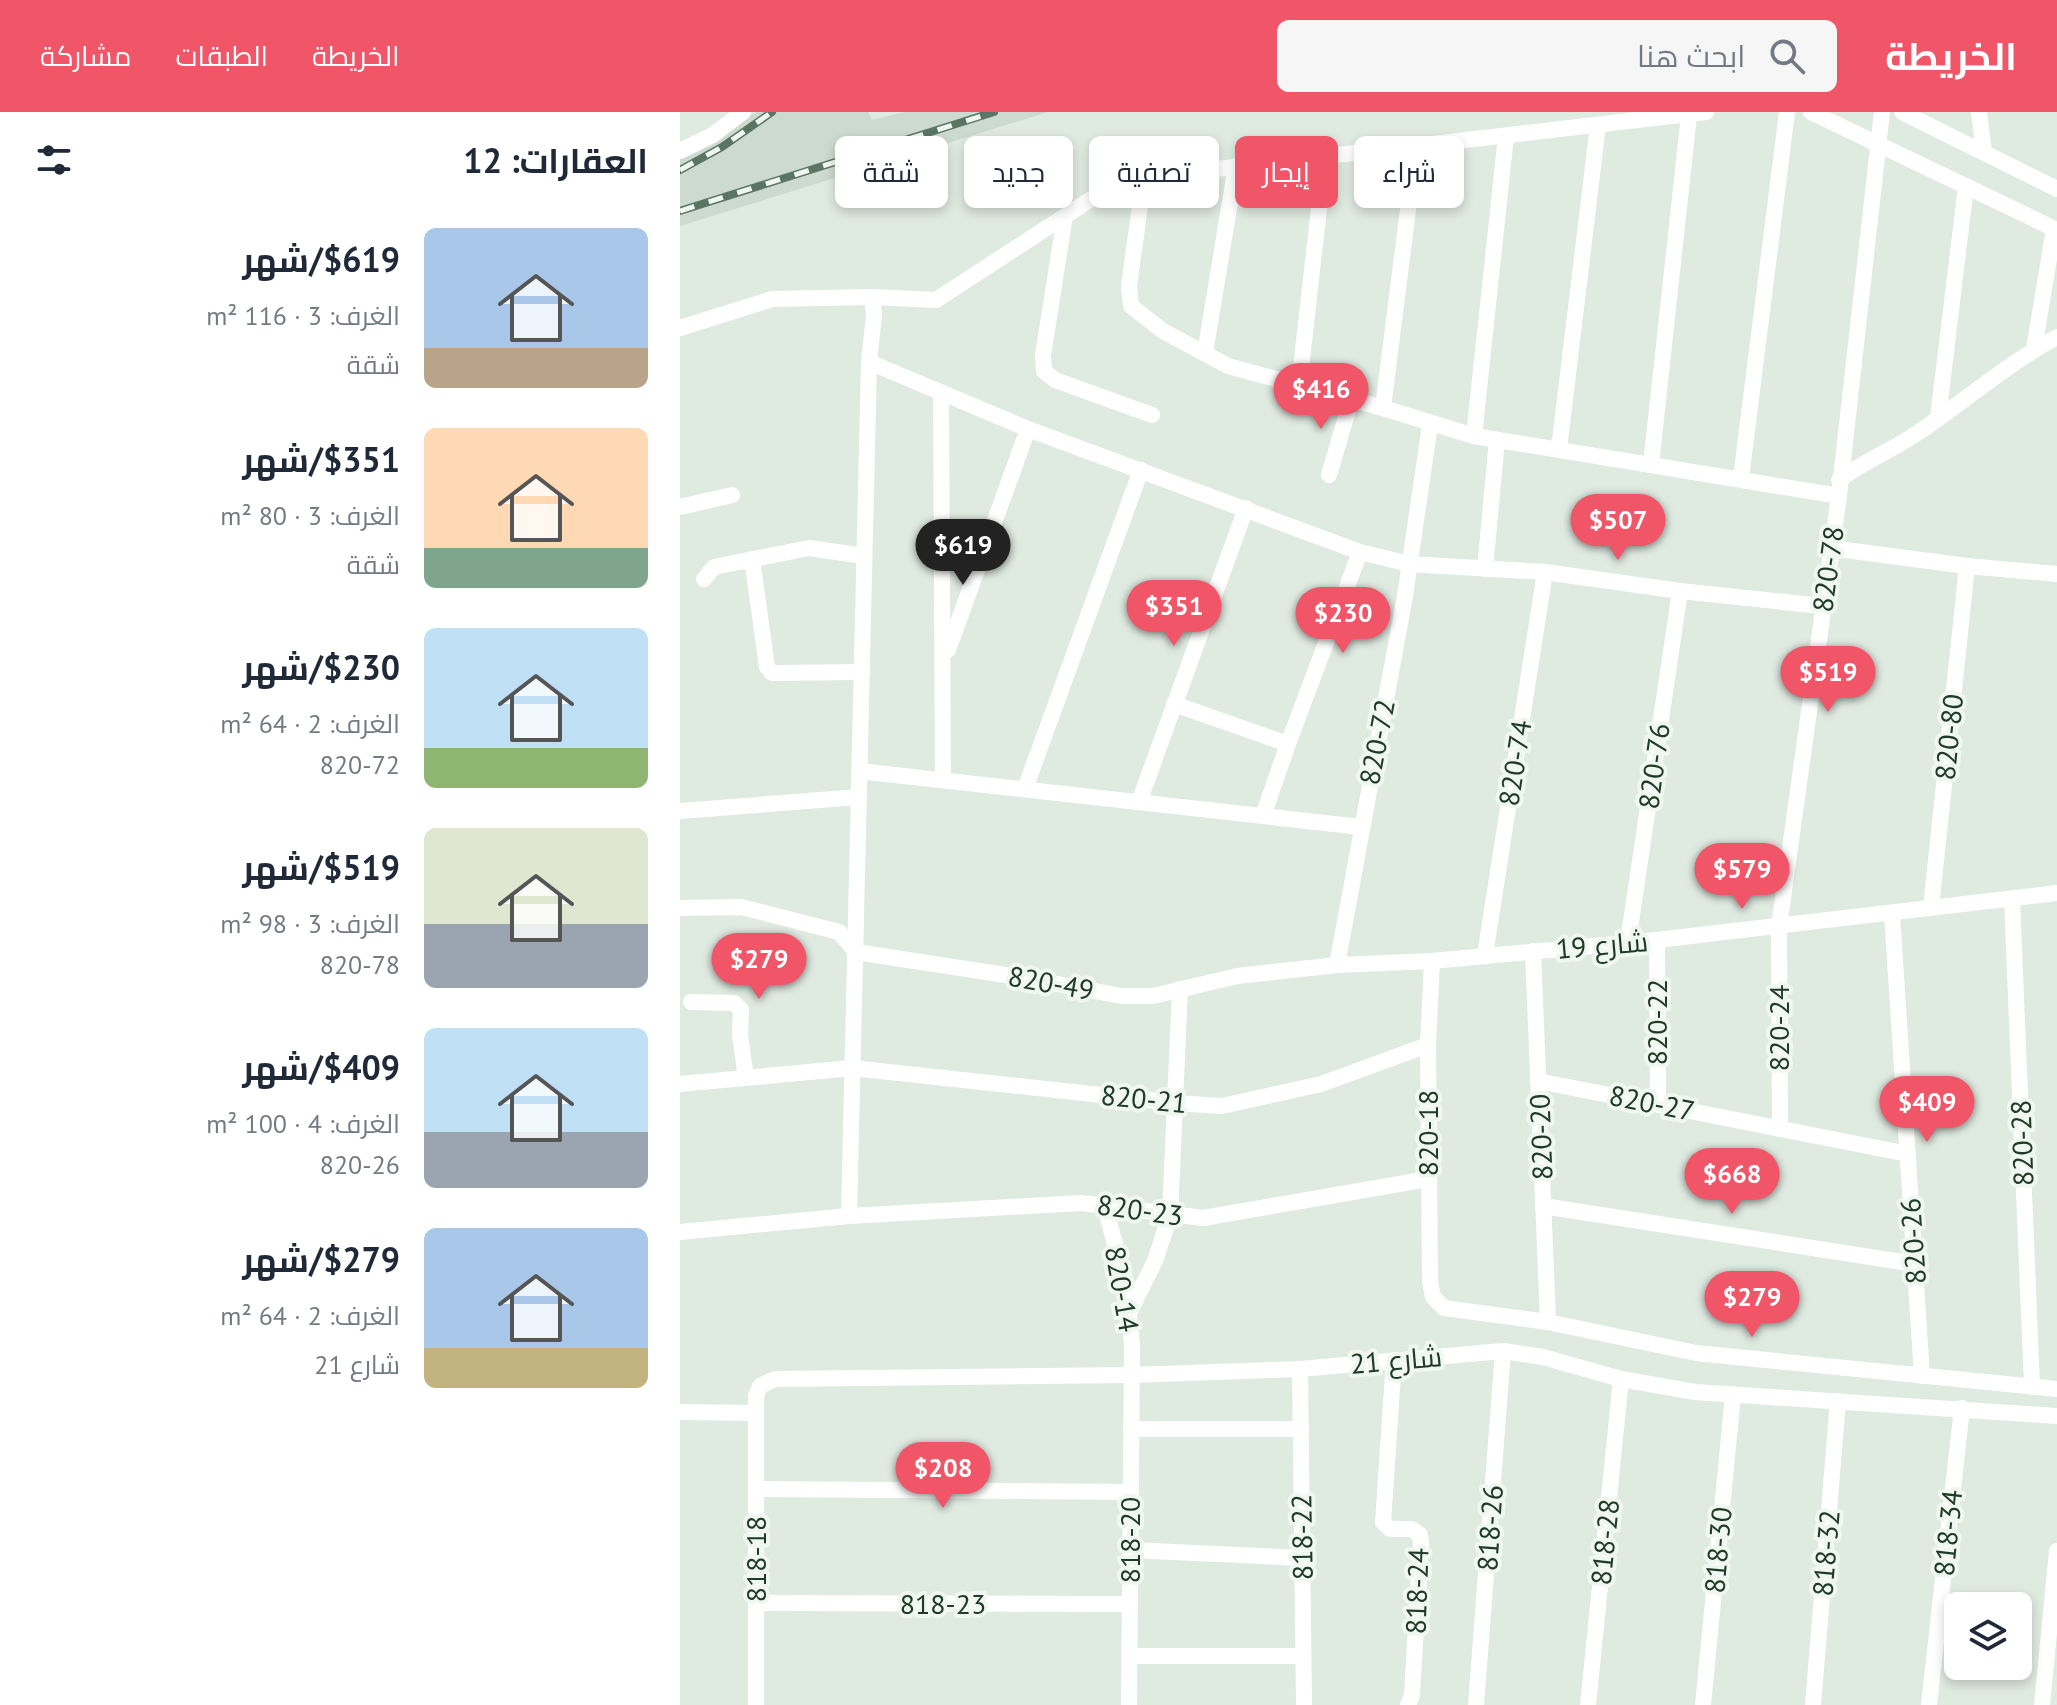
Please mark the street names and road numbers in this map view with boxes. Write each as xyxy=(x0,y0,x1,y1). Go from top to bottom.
street label: 820-78 xyxy=(1803,524,1852,614)
street label: 820-80 xyxy=(1926,692,1971,782)
street label: 820-72 xyxy=(1350,696,1403,788)
street label: 820-74 xyxy=(1489,717,1540,808)
street label: 820-76 xyxy=(1629,721,1678,811)
street label: شارع 19 xyxy=(1554,922,1650,968)
street label: 820-49 xyxy=(1005,957,1097,1008)
street label: 820-22 xyxy=(1638,979,1675,1065)
street label: 820-24 xyxy=(1760,985,1797,1071)
street label: 820-21 xyxy=(1099,1076,1189,1121)
street label: 820-27 xyxy=(1606,1076,1698,1129)
street label: 820-18 xyxy=(1409,1090,1446,1176)
street label: 820-20 xyxy=(1521,1093,1560,1181)
street label: 820-28 xyxy=(2002,1099,2041,1187)
street label: 820-23 xyxy=(1095,1185,1185,1234)
street label: 820-26 xyxy=(1891,1197,1934,1285)
street label: 820-14 xyxy=(1097,1243,1148,1335)
street label: شارع 21 xyxy=(1348,1337,1444,1383)
street label: 818-26 xyxy=(1468,1484,1511,1572)
street label: 818-34 xyxy=(1925,1488,1970,1578)
street label: 818-22 xyxy=(1282,1493,1321,1581)
street label: 818-20 xyxy=(1111,1497,1148,1583)
street label: 818-28 xyxy=(1582,1497,1627,1587)
street label: 818-30 xyxy=(1695,1505,1740,1595)
street label: 818-32 xyxy=(1803,1508,1848,1598)
street label: 818-18 xyxy=(737,1516,774,1602)
street label: 818-24 xyxy=(1397,1547,1436,1635)
street label: 818-23 xyxy=(900,1585,986,1622)

